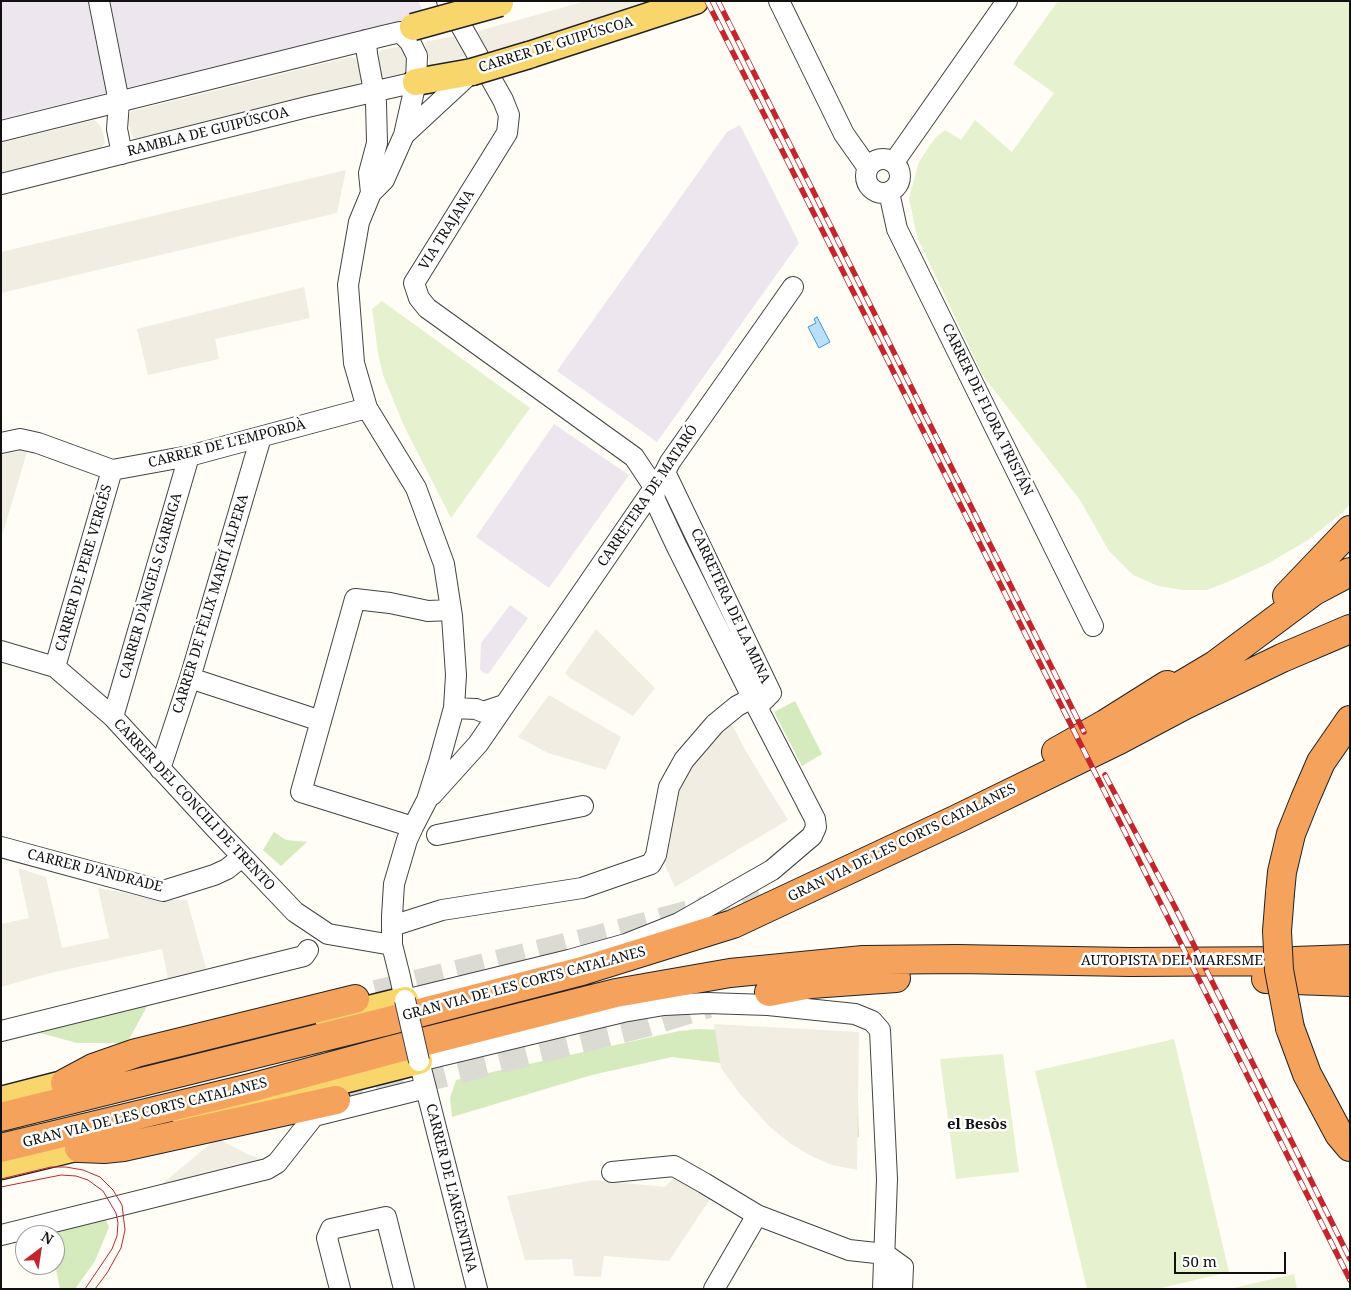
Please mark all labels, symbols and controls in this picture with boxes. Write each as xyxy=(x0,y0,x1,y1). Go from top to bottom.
street label: CARRER DE GUIPÚSCOA xyxy=(477,13,635,77)
street label: RAMBLA DE GUIPÚSCOA xyxy=(125,104,291,160)
street label: VIA TRAJANA xyxy=(416,187,478,273)
street label: CARRER DE FLORA TRISTÁN xyxy=(938,321,1036,499)
street label: CARRER DE L'EMPORDÀ xyxy=(147,416,307,472)
street label: CARRETERA DE MATARÓ xyxy=(594,422,702,570)
street label: CARRER DE PERE VERGÉS xyxy=(52,483,116,653)
street label: CARRER D'ÀNGELS GARRIGA xyxy=(116,491,186,681)
street label: CARRER DE FÈLIX MARTÍ ALPERA xyxy=(170,492,252,716)
street label: CARRETERA DE LA MINA xyxy=(687,526,773,686)
street label: CARRER DEL CONCILI DE TRENTO xyxy=(110,716,278,894)
street label: GRAN VIA DE LES CORTS CATALANES xyxy=(785,780,1019,906)
street label: CARRER D'ANDRADE xyxy=(25,846,165,896)
street label: GRAN VIA DE LES CORTS CATALANES xyxy=(400,943,648,1025)
street label: AUTOPISTA DEL MARESME xyxy=(1081,953,1263,969)
street label: GRAN VIA DE LES CORTS CATALANES xyxy=(21,1074,269,1152)
street label: CARRER DE L'ARGENTINA xyxy=(422,1102,480,1274)
district label: el Besòs xyxy=(947,1116,1007,1134)
north arrow xyxy=(15,1225,65,1275)
text: N xyxy=(38,1227,57,1249)
scale bar xyxy=(1176,1242,1288,1274)
text: 50 m xyxy=(1182,1251,1217,1271)

